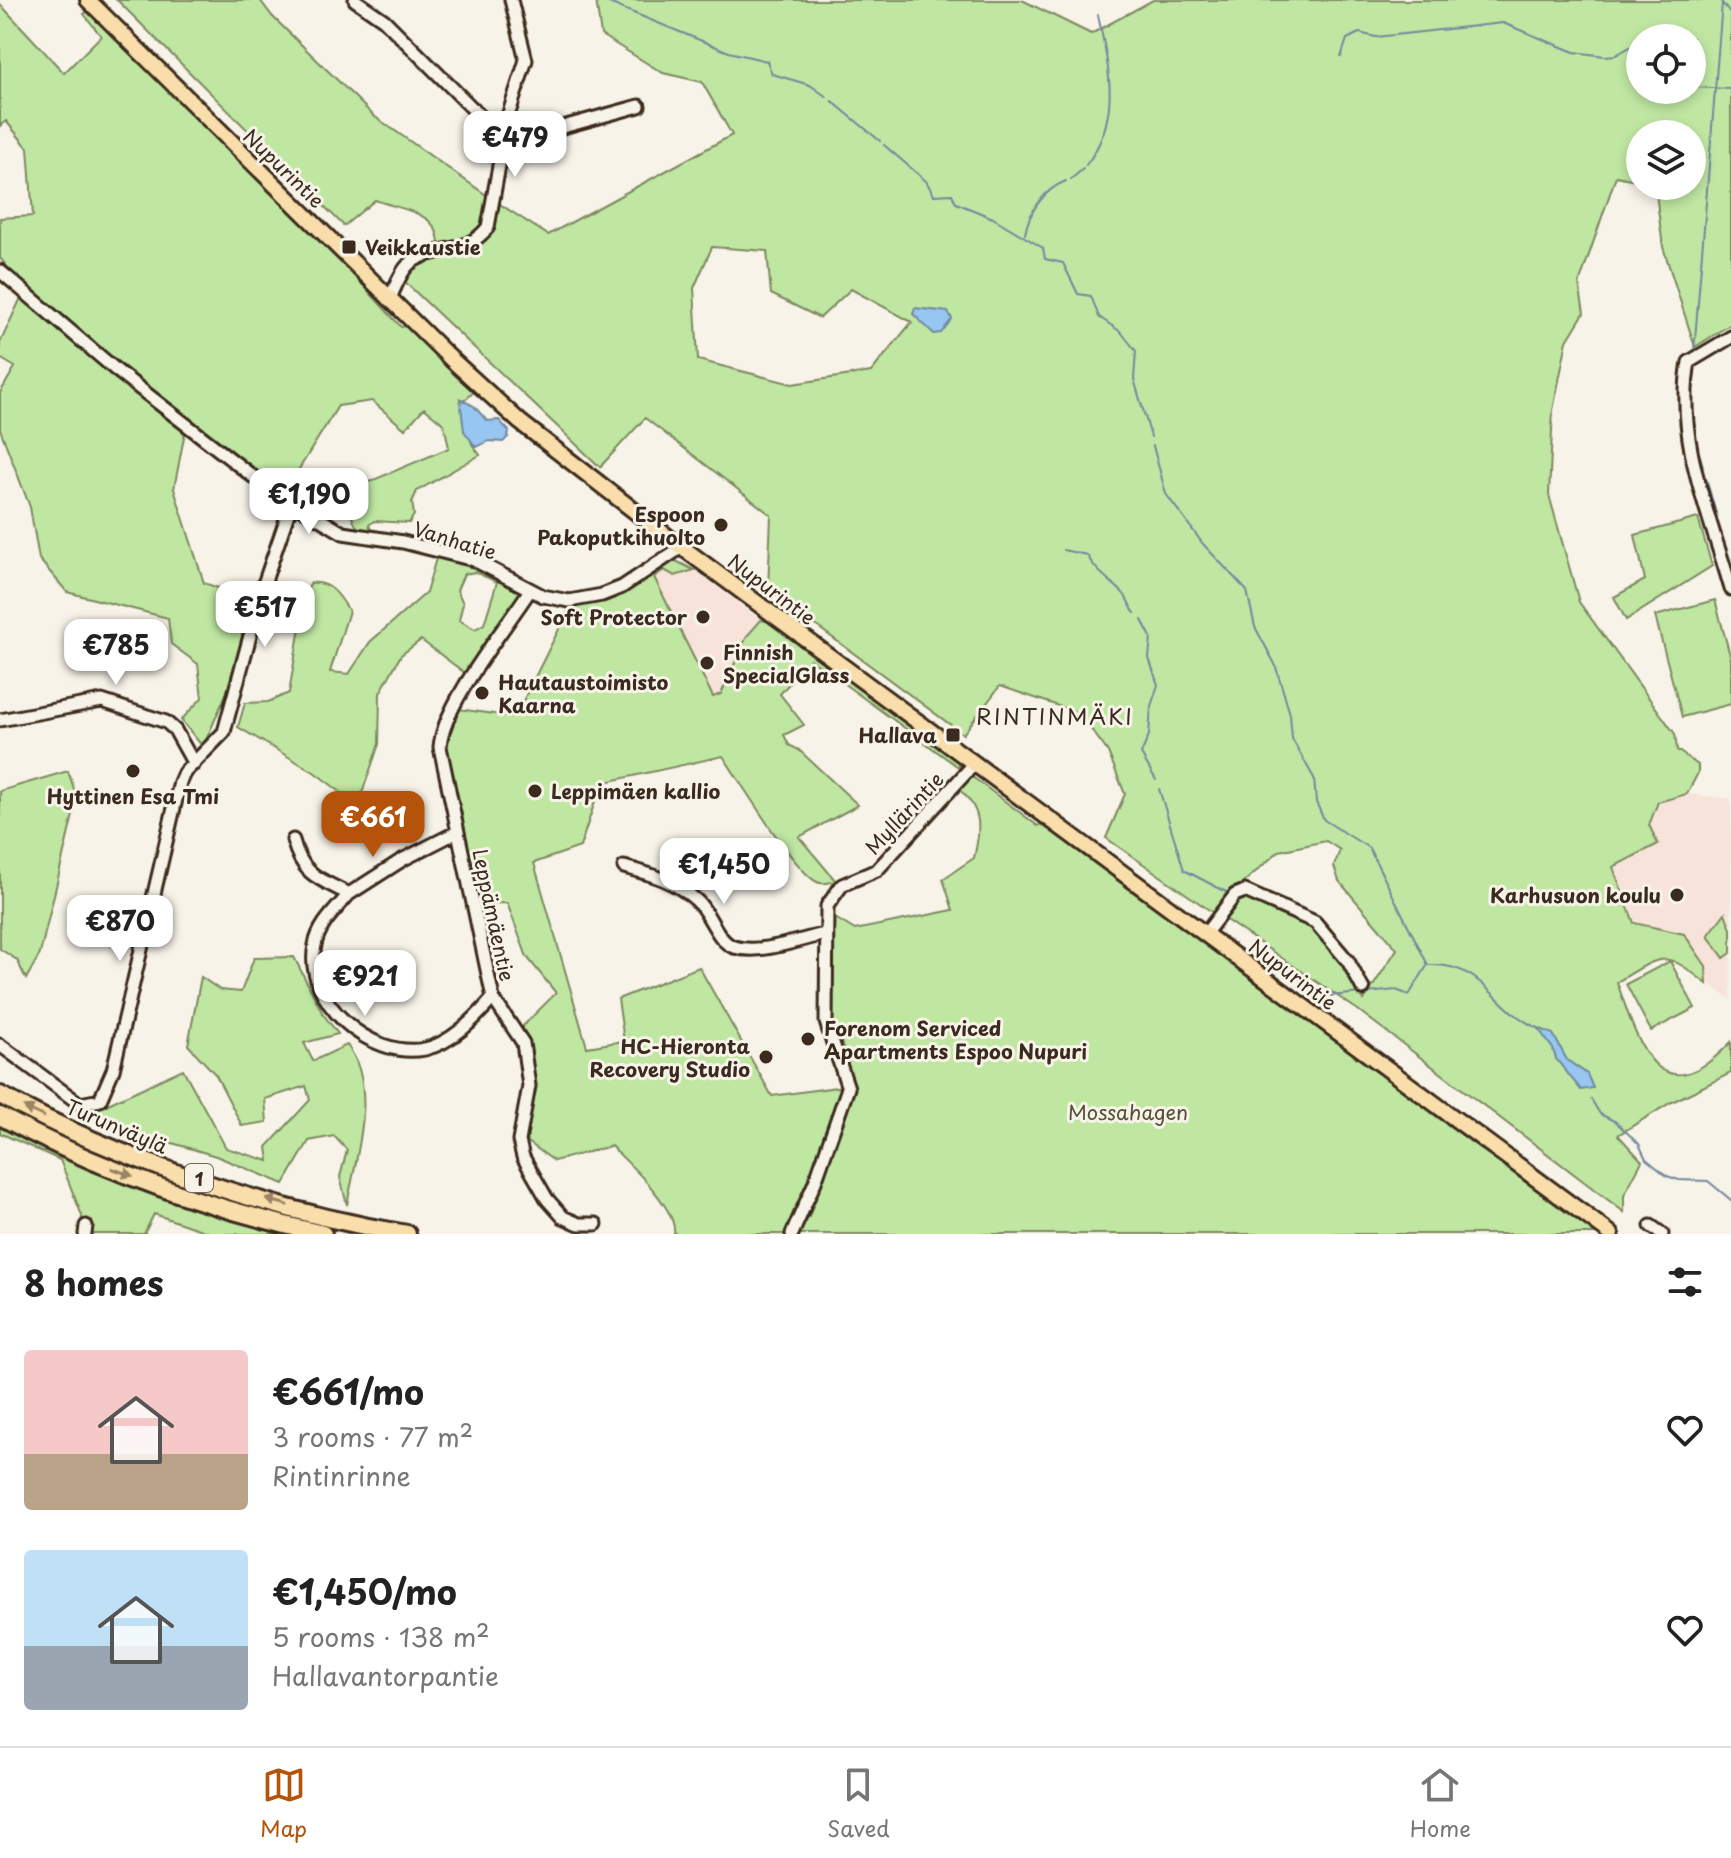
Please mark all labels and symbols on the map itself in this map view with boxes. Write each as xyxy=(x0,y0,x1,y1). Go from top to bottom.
pin: €479 xyxy=(468,111,562,179)
street label: Nupurintie xyxy=(237,121,331,215)
place label: Veikkaustie xyxy=(365,232,481,262)
marker: Veikkaustie xyxy=(340,238,358,256)
pin: €1,190 xyxy=(244,468,374,536)
place label: Espoon Pakoputkihuolto xyxy=(537,499,705,552)
street label: Vanhatie xyxy=(410,513,500,567)
marker: Espoon Pakoputkihuolto xyxy=(712,516,730,534)
street label: Nupurintie xyxy=(722,546,822,632)
pin: €517 xyxy=(218,581,312,649)
place label: Soft Protector xyxy=(540,602,688,632)
marker: Soft Protector xyxy=(694,608,712,626)
pin: €785 xyxy=(69,619,163,687)
place label: Finnish SpecialGlass xyxy=(723,637,849,690)
marker: Finnish SpecialGlass xyxy=(698,654,716,672)
place label: Hautaustoimisto Kaarna xyxy=(498,667,669,720)
marker: Hautaustoimisto Kaarna xyxy=(473,684,491,702)
district label: RINTINMÄKI xyxy=(976,699,1134,732)
place label: Hallava xyxy=(859,720,937,750)
marker: Hallava xyxy=(944,726,962,744)
marker: Hyttinen Esa Tmi xyxy=(124,762,142,780)
street label: Myllärintie xyxy=(858,765,950,861)
place label: Leppimäen kallio xyxy=(551,776,721,806)
place label: Hyttinen Esa Tmi xyxy=(47,781,219,811)
marker: Leppimäen kallio xyxy=(526,782,544,800)
pin: €661 xyxy=(326,791,420,859)
pin: €1,450 xyxy=(659,838,789,906)
street label: Leppämäentie xyxy=(465,846,523,984)
place label: Karhusuon koulu xyxy=(1490,880,1661,910)
marker: Karhusuon koulu xyxy=(1668,886,1686,904)
pin: €870 xyxy=(73,895,167,963)
street label: Nupurintie xyxy=(1243,931,1343,1017)
pin: €921 xyxy=(318,950,412,1018)
place label: Forenom Serviced Apartments Espoo Nupuri xyxy=(824,1013,1087,1066)
marker: Forenom Serviced Apartments Espoo Nupuri xyxy=(799,1030,817,1048)
place label: HC-Hieronta Recovery Studio xyxy=(590,1031,750,1084)
marker: HC-Hieronta Recovery Studio xyxy=(757,1048,775,1066)
street label: Turunväylä xyxy=(62,1091,173,1161)
park label: Mossahagen xyxy=(1068,1097,1188,1127)
one-way arrow xyxy=(22,1105,45,1119)
road number: 1 xyxy=(185,1164,213,1192)
one-way arrow xyxy=(110,1166,134,1179)
one-way arrow xyxy=(265,1195,289,1208)

